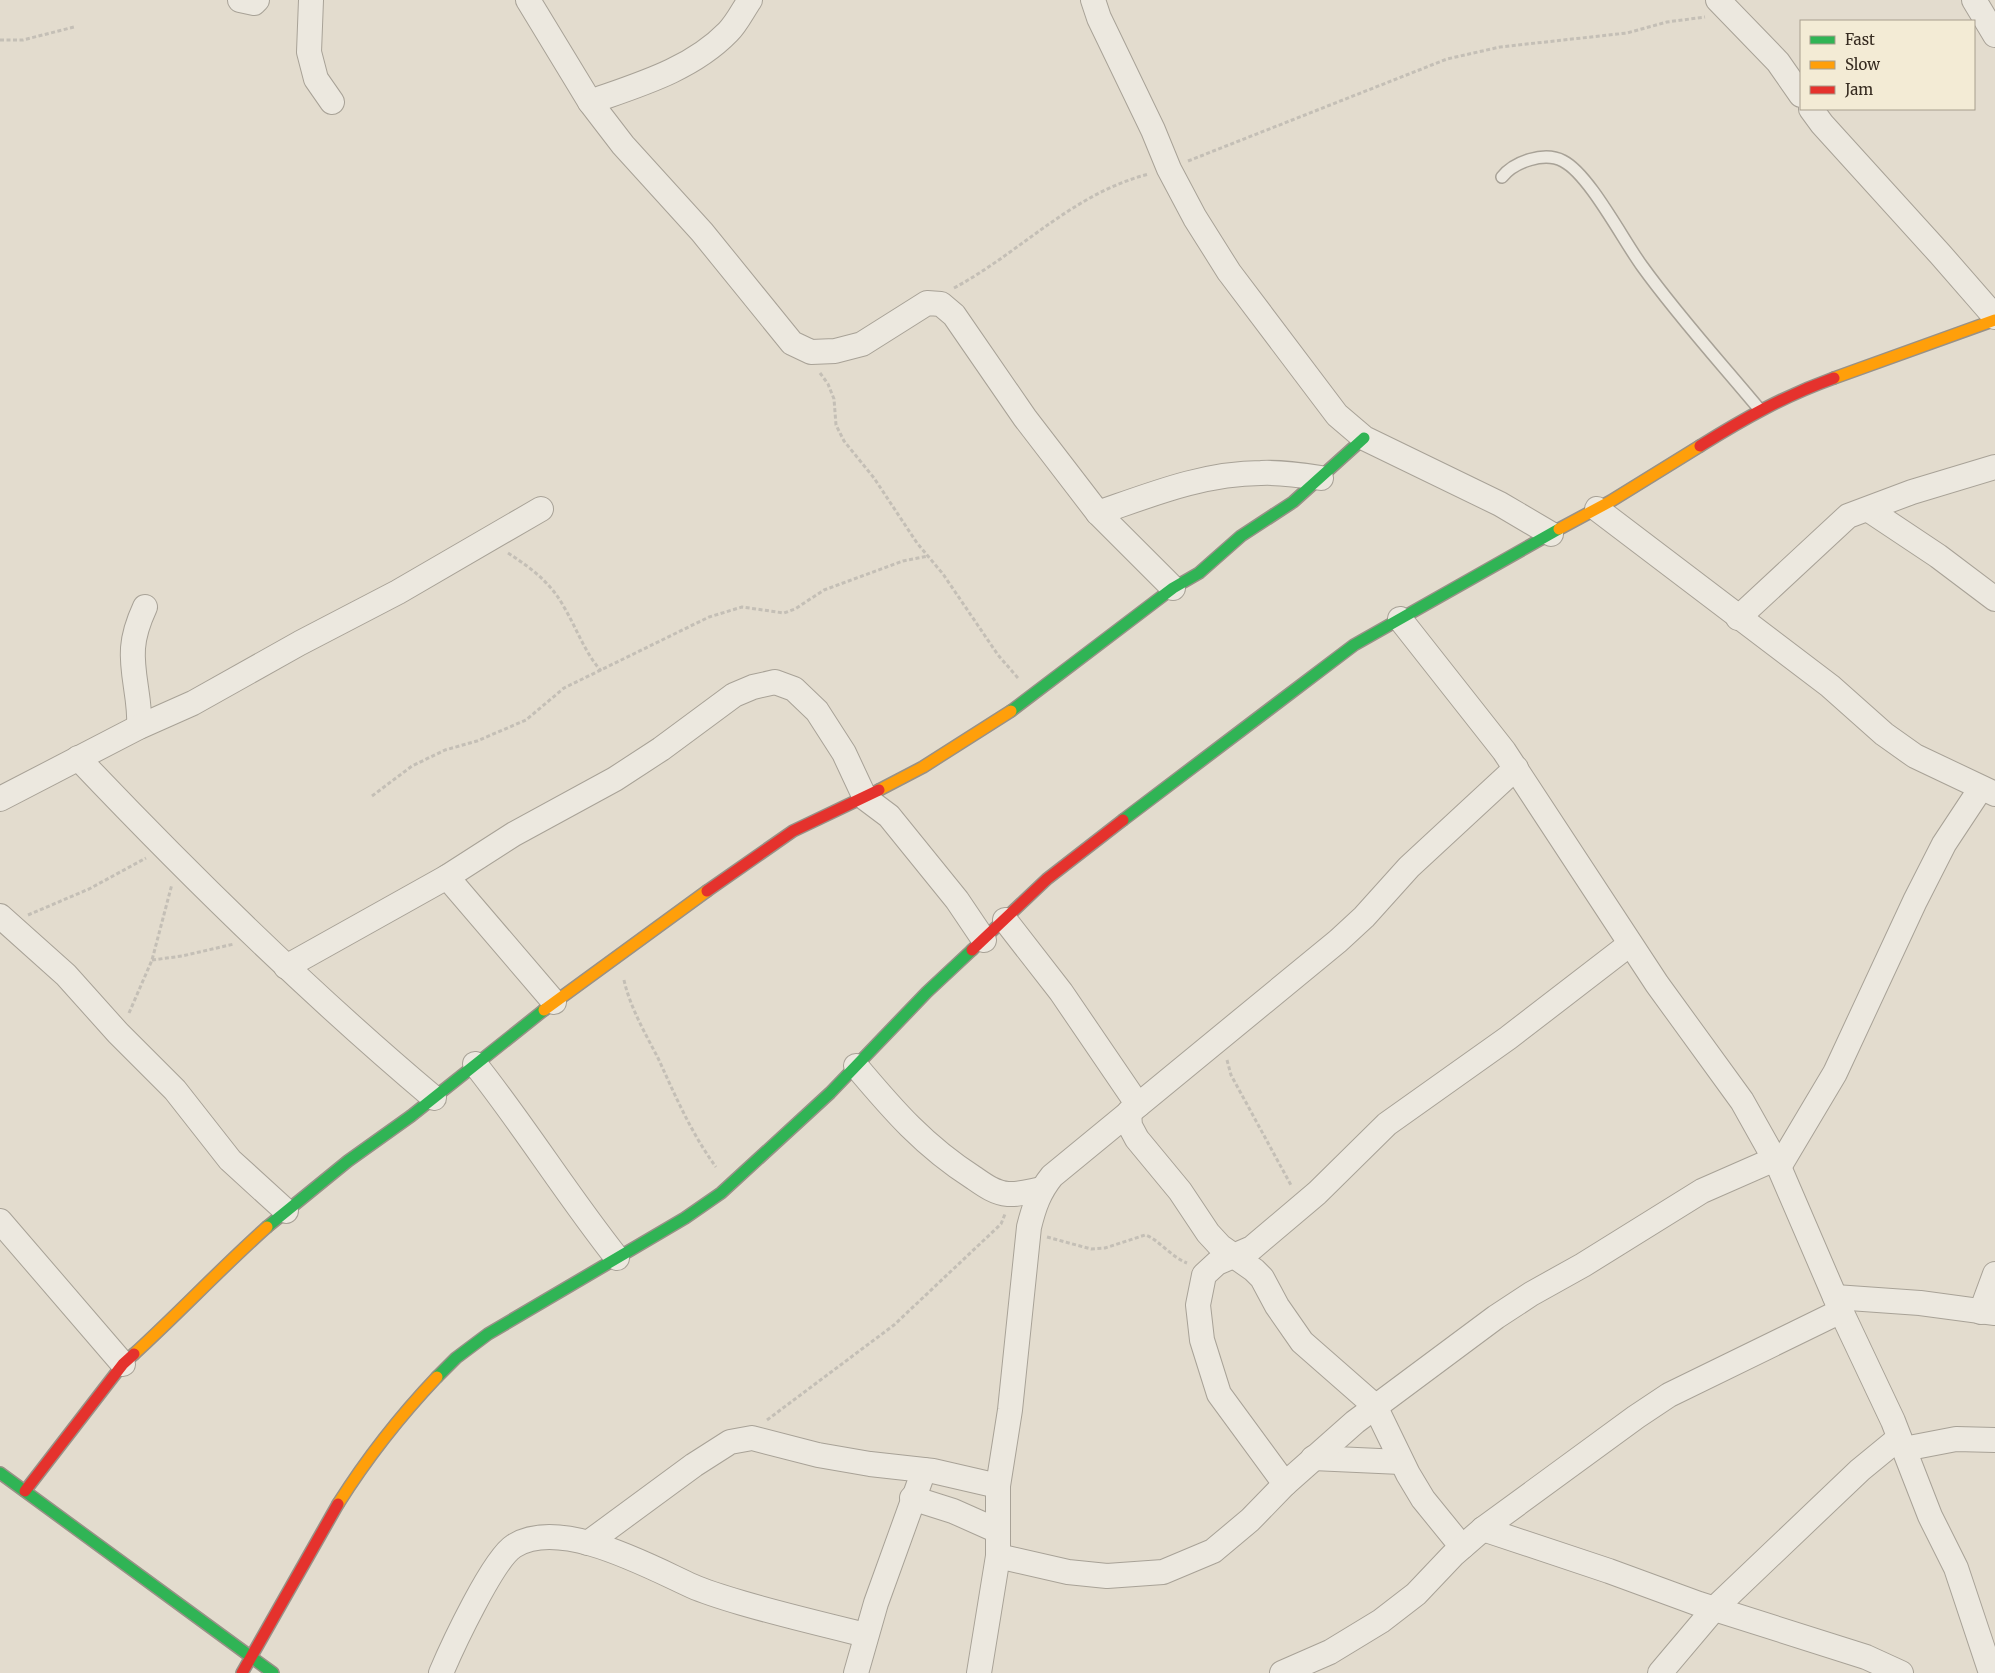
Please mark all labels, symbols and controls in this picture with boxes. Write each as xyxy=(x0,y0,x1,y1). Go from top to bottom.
legend xyxy=(1800,20,1975,110)
text: Fast xyxy=(1845,30,1875,49)
text: Slow xyxy=(1845,55,1880,74)
text: Jam xyxy=(1844,80,1873,99)

